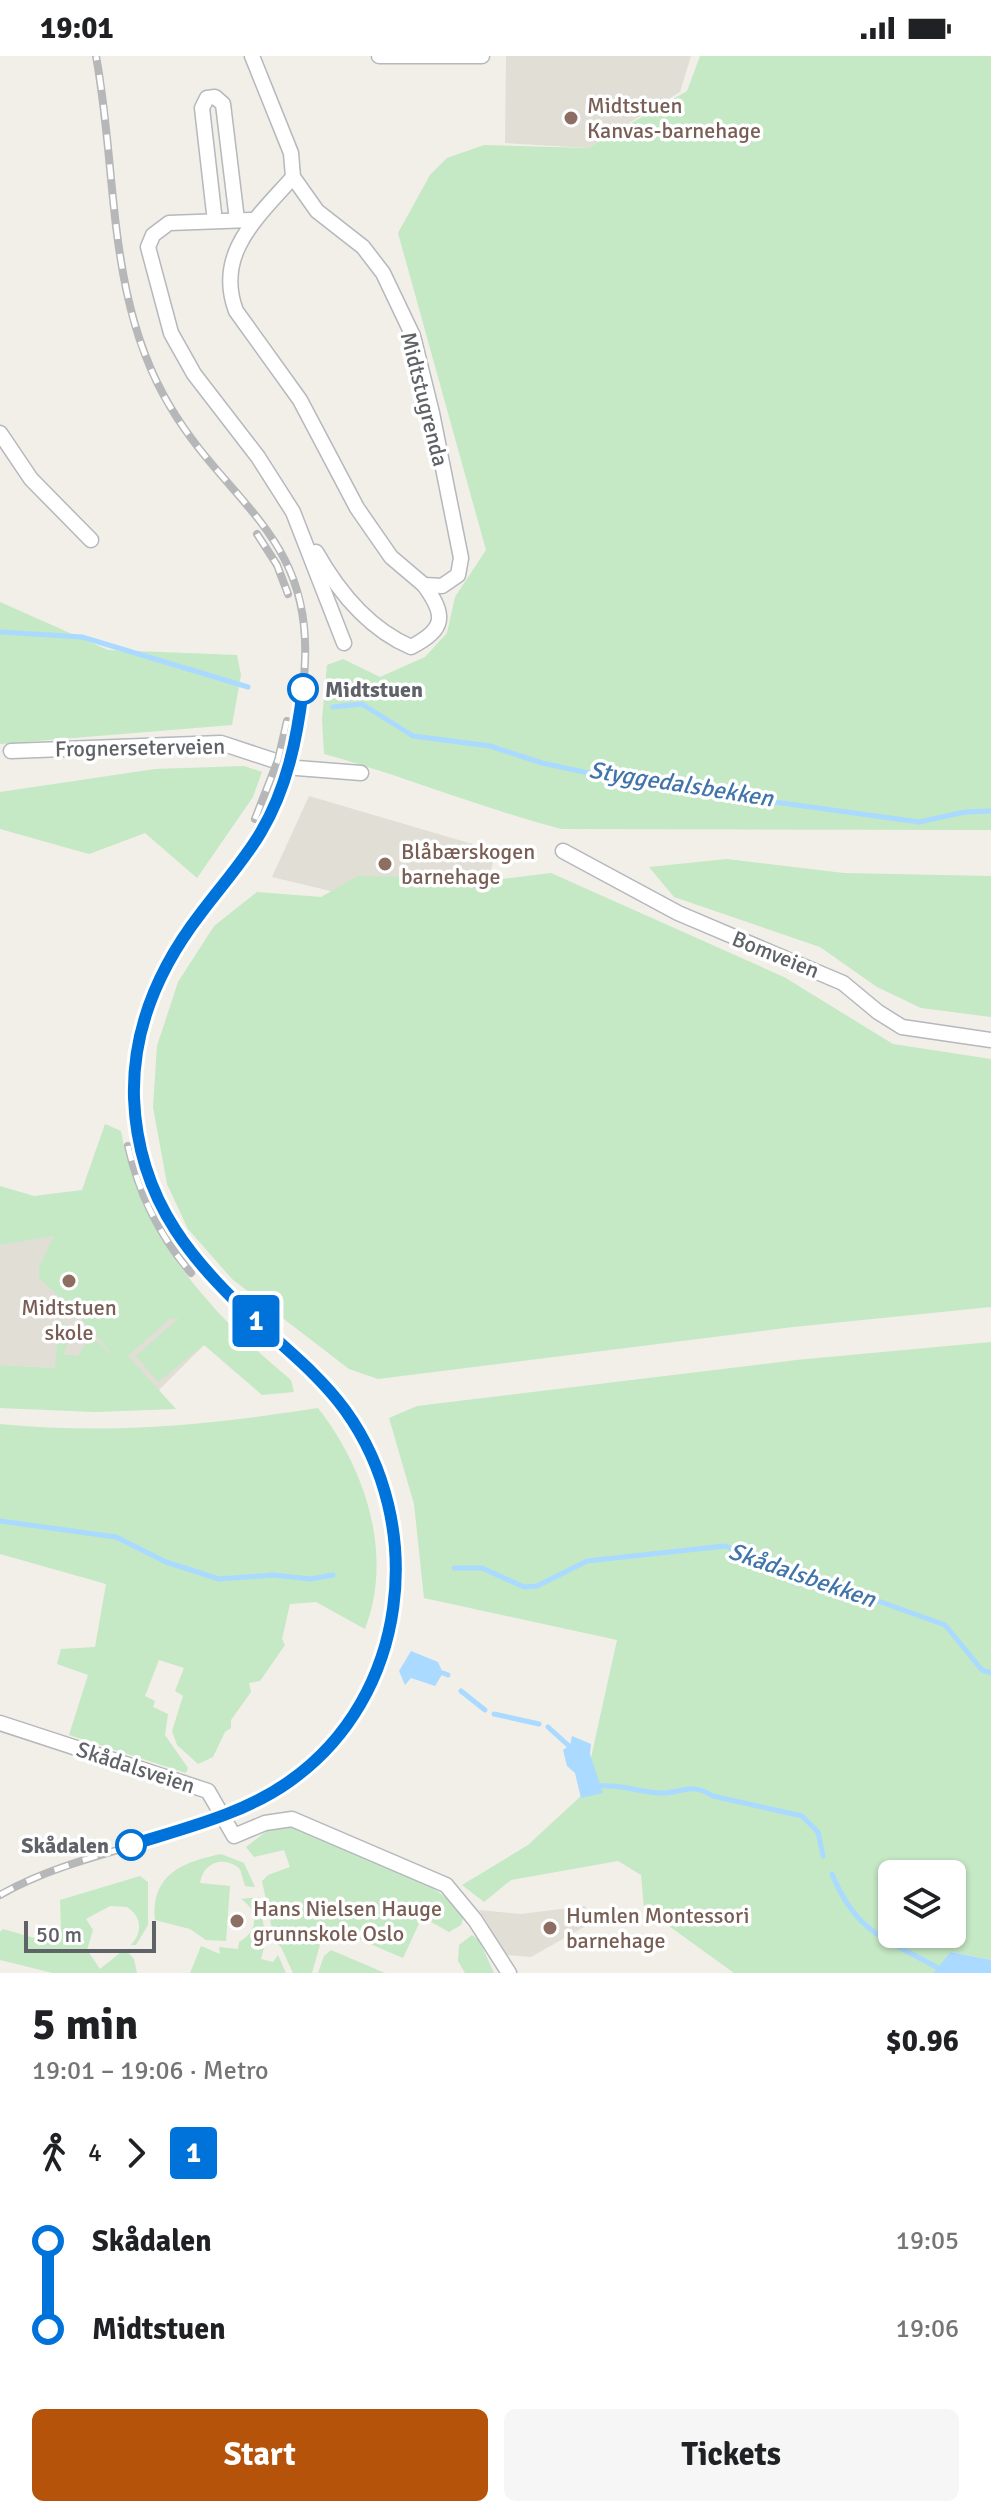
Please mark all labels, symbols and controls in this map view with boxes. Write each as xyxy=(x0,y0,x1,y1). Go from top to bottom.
text: 19:01 xyxy=(40,10,114,47)
place label: Midtstuen Kanvas-barnehage xyxy=(587,92,761,144)
marker: Midtstuen Kanvas-barnehage xyxy=(562,109,580,127)
street label: Midtstugrenda xyxy=(395,329,454,469)
marker: Midtstuen xyxy=(288,674,318,704)
place label: Midtstuen xyxy=(325,676,423,703)
street label: Frognerseterveien xyxy=(55,733,225,762)
water label: Styggedalsbekken xyxy=(587,755,776,814)
place label: Blåbærskogen barnehage xyxy=(401,838,535,890)
marker: Blåbærskogen barnehage xyxy=(376,855,394,873)
street label: Bomveien xyxy=(728,925,823,984)
marker: Midtstuen skole xyxy=(60,1272,78,1290)
place label: Midtstuen skole xyxy=(21,1294,117,1346)
line badge: 1 xyxy=(230,1295,282,1347)
text: 1 xyxy=(248,1304,264,1338)
water label: Skådalsbekken xyxy=(725,1536,880,1614)
street label: Skådalsveien xyxy=(73,1736,198,1799)
marker: Skådalen xyxy=(116,1830,146,1860)
place label: Skådalen xyxy=(21,1832,109,1859)
map controls xyxy=(878,1860,966,1948)
button: layers xyxy=(878,1860,966,1948)
place label: Hans Nielsen Hauge grunnskole Oslo xyxy=(253,1895,442,1947)
place label: Humlen Montessori barnehage xyxy=(566,1902,749,1954)
marker: Hans Nielsen Hauge grunnskole Oslo xyxy=(228,1912,246,1930)
scale bar xyxy=(24,1917,156,1953)
marker: Humlen Montessori barnehage xyxy=(541,1919,559,1937)
text: 50 m xyxy=(36,1921,82,1948)
text: 5 min xyxy=(32,1998,138,2052)
text: $0.96 xyxy=(886,2023,959,2060)
text: 19:01 – 19:06 · Metro xyxy=(32,2055,269,2087)
icon: walk xyxy=(32,2131,76,2175)
icon: forward xyxy=(114,2131,158,2175)
text: 1 xyxy=(186,2136,201,2170)
text: 4 xyxy=(88,2137,102,2169)
text: Skådalen xyxy=(92,2223,212,2260)
text: 19:05 xyxy=(896,2225,959,2257)
text: Midtstuen xyxy=(92,2311,226,2348)
text: 19:06 xyxy=(896,2313,959,2345)
button: Start xyxy=(32,2409,488,2501)
button: Tickets xyxy=(504,2409,959,2501)

